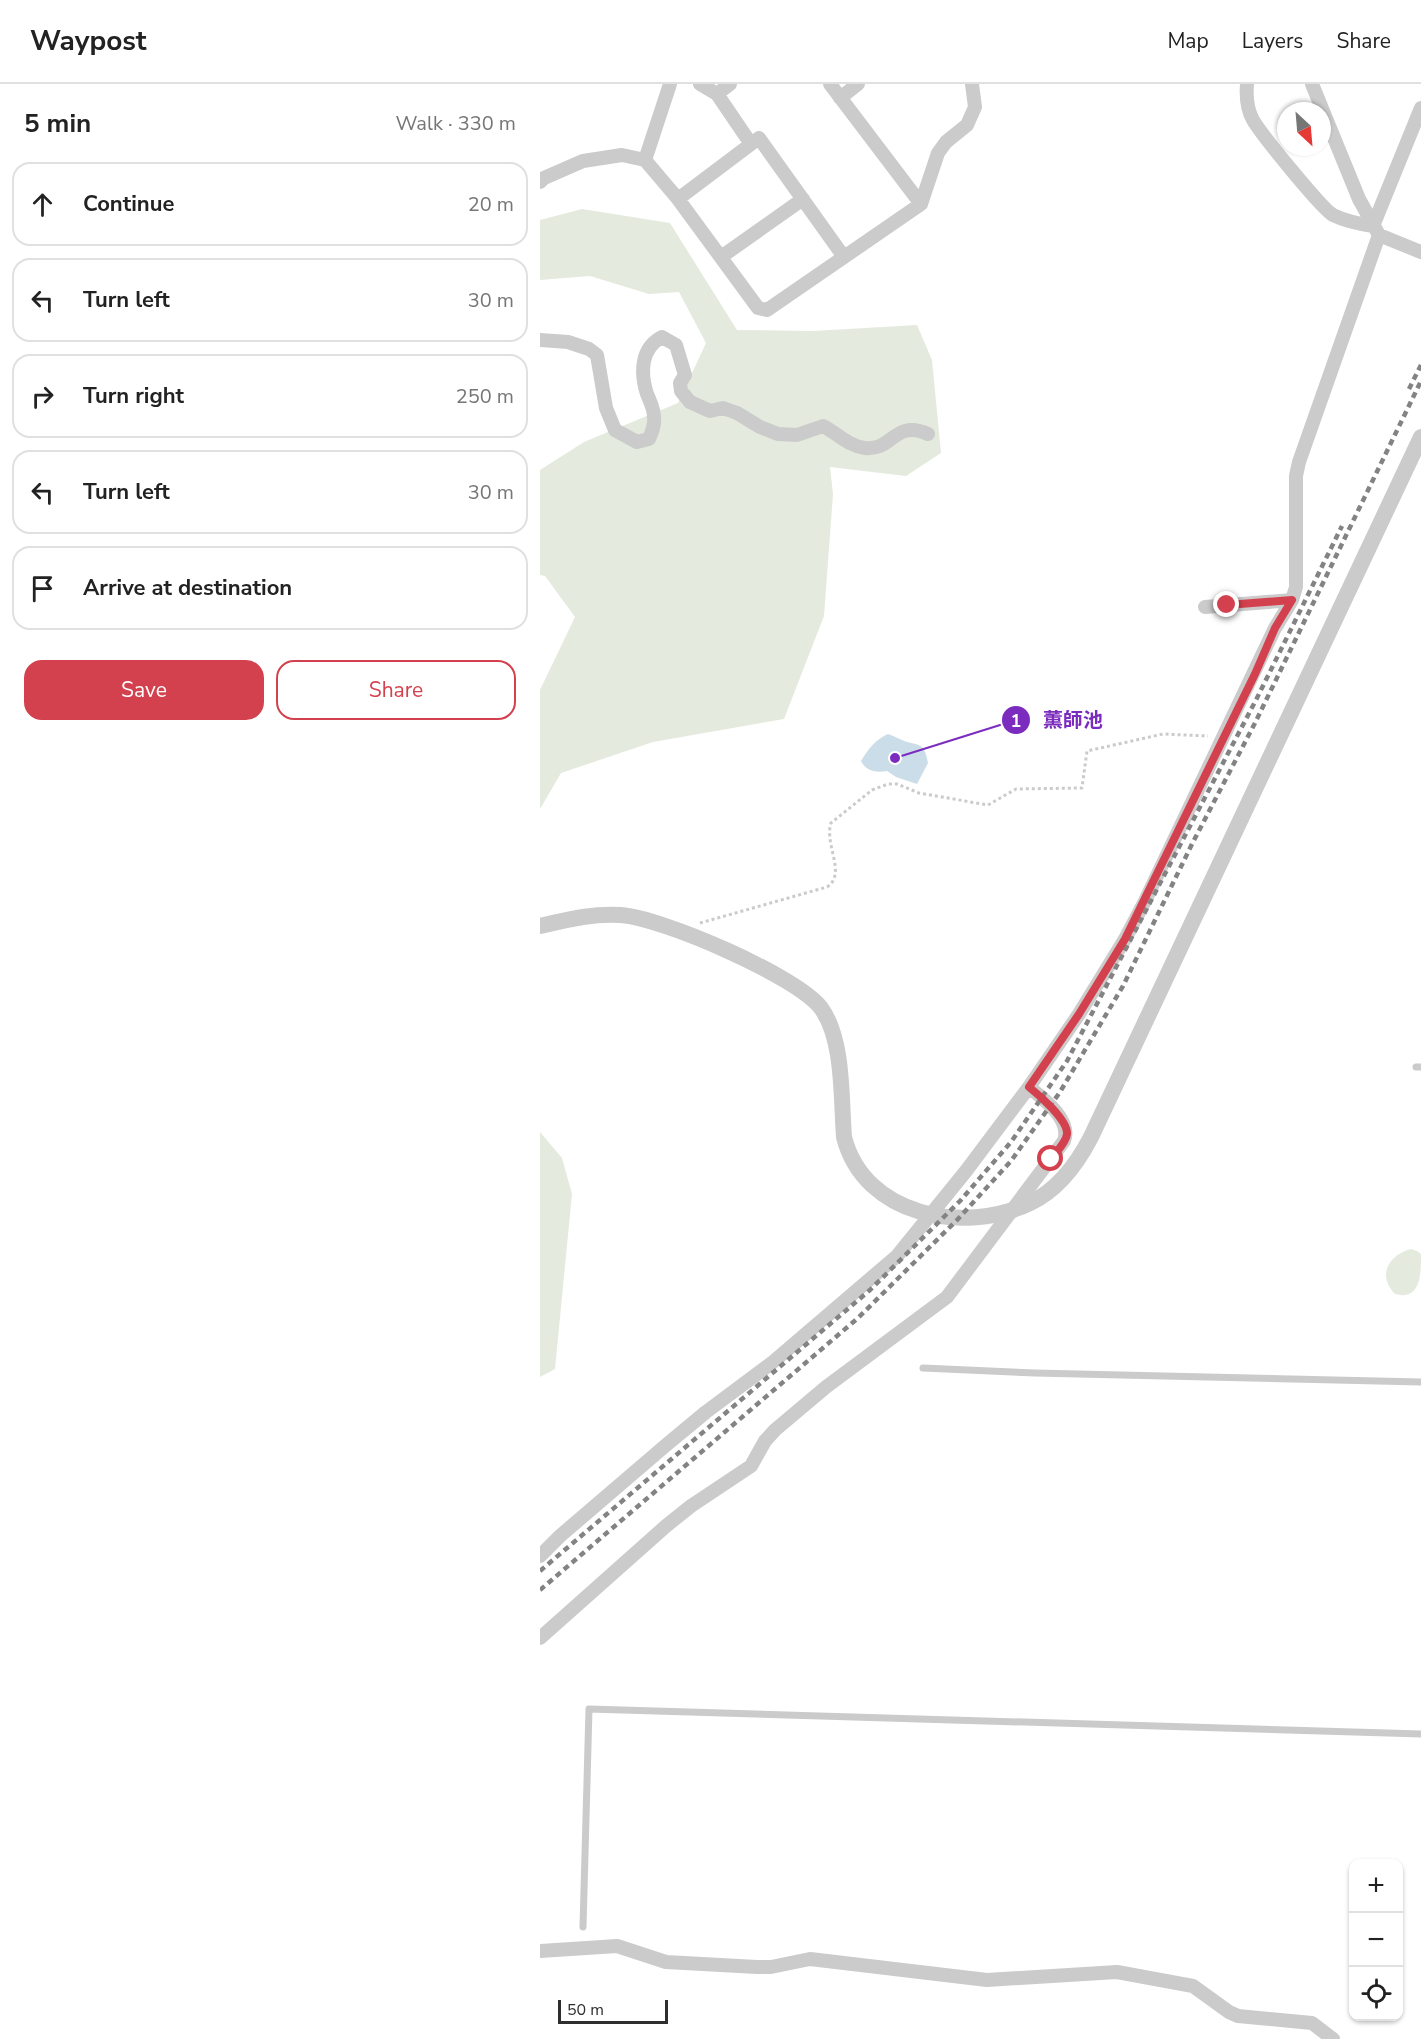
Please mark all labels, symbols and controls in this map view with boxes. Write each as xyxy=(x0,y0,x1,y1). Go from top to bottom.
text: Waypost xyxy=(30,22,147,60)
text: Map xyxy=(1167,27,1209,55)
text: Layers xyxy=(1242,27,1303,55)
text: Share xyxy=(1336,27,1391,55)
north arrow xyxy=(1277,102,1331,156)
text: 5 min xyxy=(24,106,91,141)
text: Walk · 330 m xyxy=(396,110,516,137)
icon: ahead xyxy=(26,188,59,221)
text: Continue xyxy=(83,189,174,219)
text: 20 m xyxy=(468,191,514,218)
icon: left xyxy=(26,284,59,317)
text: Turn left xyxy=(83,285,170,315)
text: 30 m xyxy=(468,287,514,314)
icon: right xyxy=(26,380,59,413)
text: Turn right xyxy=(83,381,184,411)
text: 250 m xyxy=(456,383,514,410)
icon: left xyxy=(26,476,59,509)
text: Turn left xyxy=(83,477,170,507)
text: 30 m xyxy=(468,479,514,506)
icon: arrive xyxy=(26,572,59,605)
text: Arrive at destination xyxy=(83,573,292,603)
route end xyxy=(1213,591,1239,617)
button: Save xyxy=(24,660,264,720)
button: Share xyxy=(276,660,516,720)
callout: 薫師池 xyxy=(1001,701,1115,739)
text: 薫師池 xyxy=(1043,707,1103,734)
text: 1 xyxy=(1011,709,1021,733)
route start xyxy=(1037,1145,1063,1171)
map controls xyxy=(1349,1859,1403,2021)
button: + xyxy=(1349,1859,1403,1913)
button: − xyxy=(1349,1913,1403,1967)
button: locate xyxy=(1349,1967,1403,2021)
scale bar xyxy=(558,1997,668,2024)
text: 50 m xyxy=(567,1999,604,2021)

